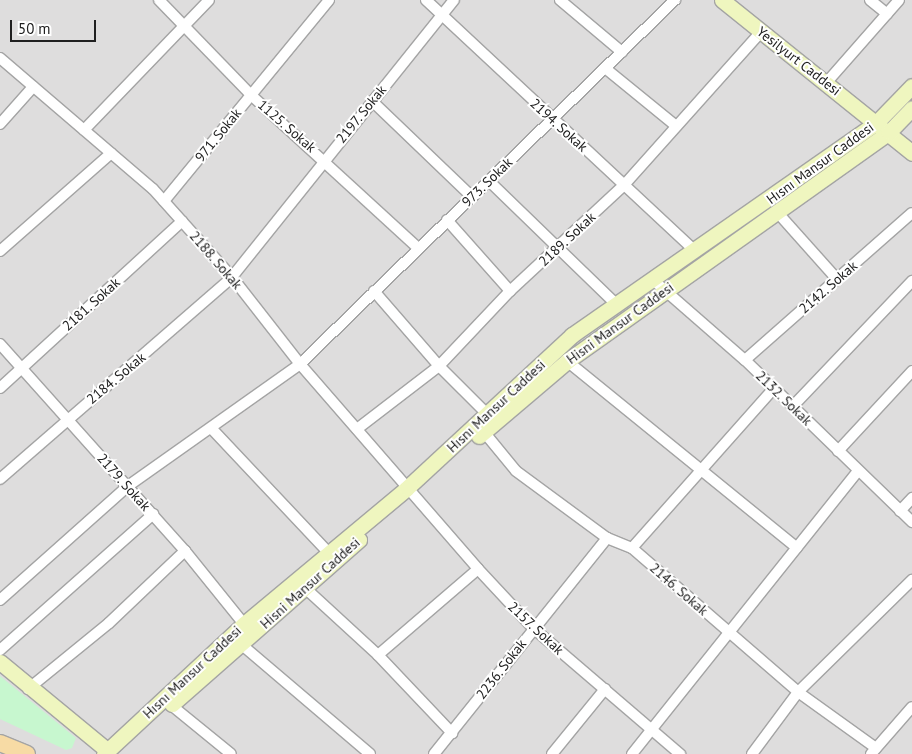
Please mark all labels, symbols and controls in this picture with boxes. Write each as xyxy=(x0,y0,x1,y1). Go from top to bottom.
scale bar xyxy=(12,10,99,42)
text: 50 m xyxy=(18,19,51,38)
street label: Yesilyurt Caddesi xyxy=(754,23,844,99)
street label: 2197. Sokak xyxy=(332,81,390,147)
street label: 2194. Sokak xyxy=(526,94,592,156)
street label: 1125. Sokak xyxy=(254,96,320,156)
street label: 971. Sokak xyxy=(191,104,245,166)
street label: Hısnı Mansur Caddesi xyxy=(763,118,877,208)
street label: 973. Sokak xyxy=(458,153,516,211)
street label: 2189. Sokak xyxy=(535,208,599,270)
street label: 2188. Sokak xyxy=(186,227,246,293)
street label: 2142. Sokak xyxy=(795,257,861,317)
street label: 2181. Sokak xyxy=(58,273,124,335)
street label: Hisni Mansur Caddesi xyxy=(563,278,677,368)
street label: 2184. Sokak xyxy=(83,348,149,408)
street label: Hısnı Mansur Caddesi xyxy=(443,356,549,456)
street label: 2132. Sokak xyxy=(752,367,816,429)
street label: 2179. Sokak xyxy=(93,449,155,515)
street label: Hisni Mansur Caddesi xyxy=(257,534,363,632)
street label: 2146. Sokak xyxy=(646,559,712,619)
street label: 2157. Sokak xyxy=(504,598,568,658)
street label: Hısnı Mansur Caddesi xyxy=(139,622,245,722)
street label: 2236. Sokak xyxy=(472,635,530,703)

